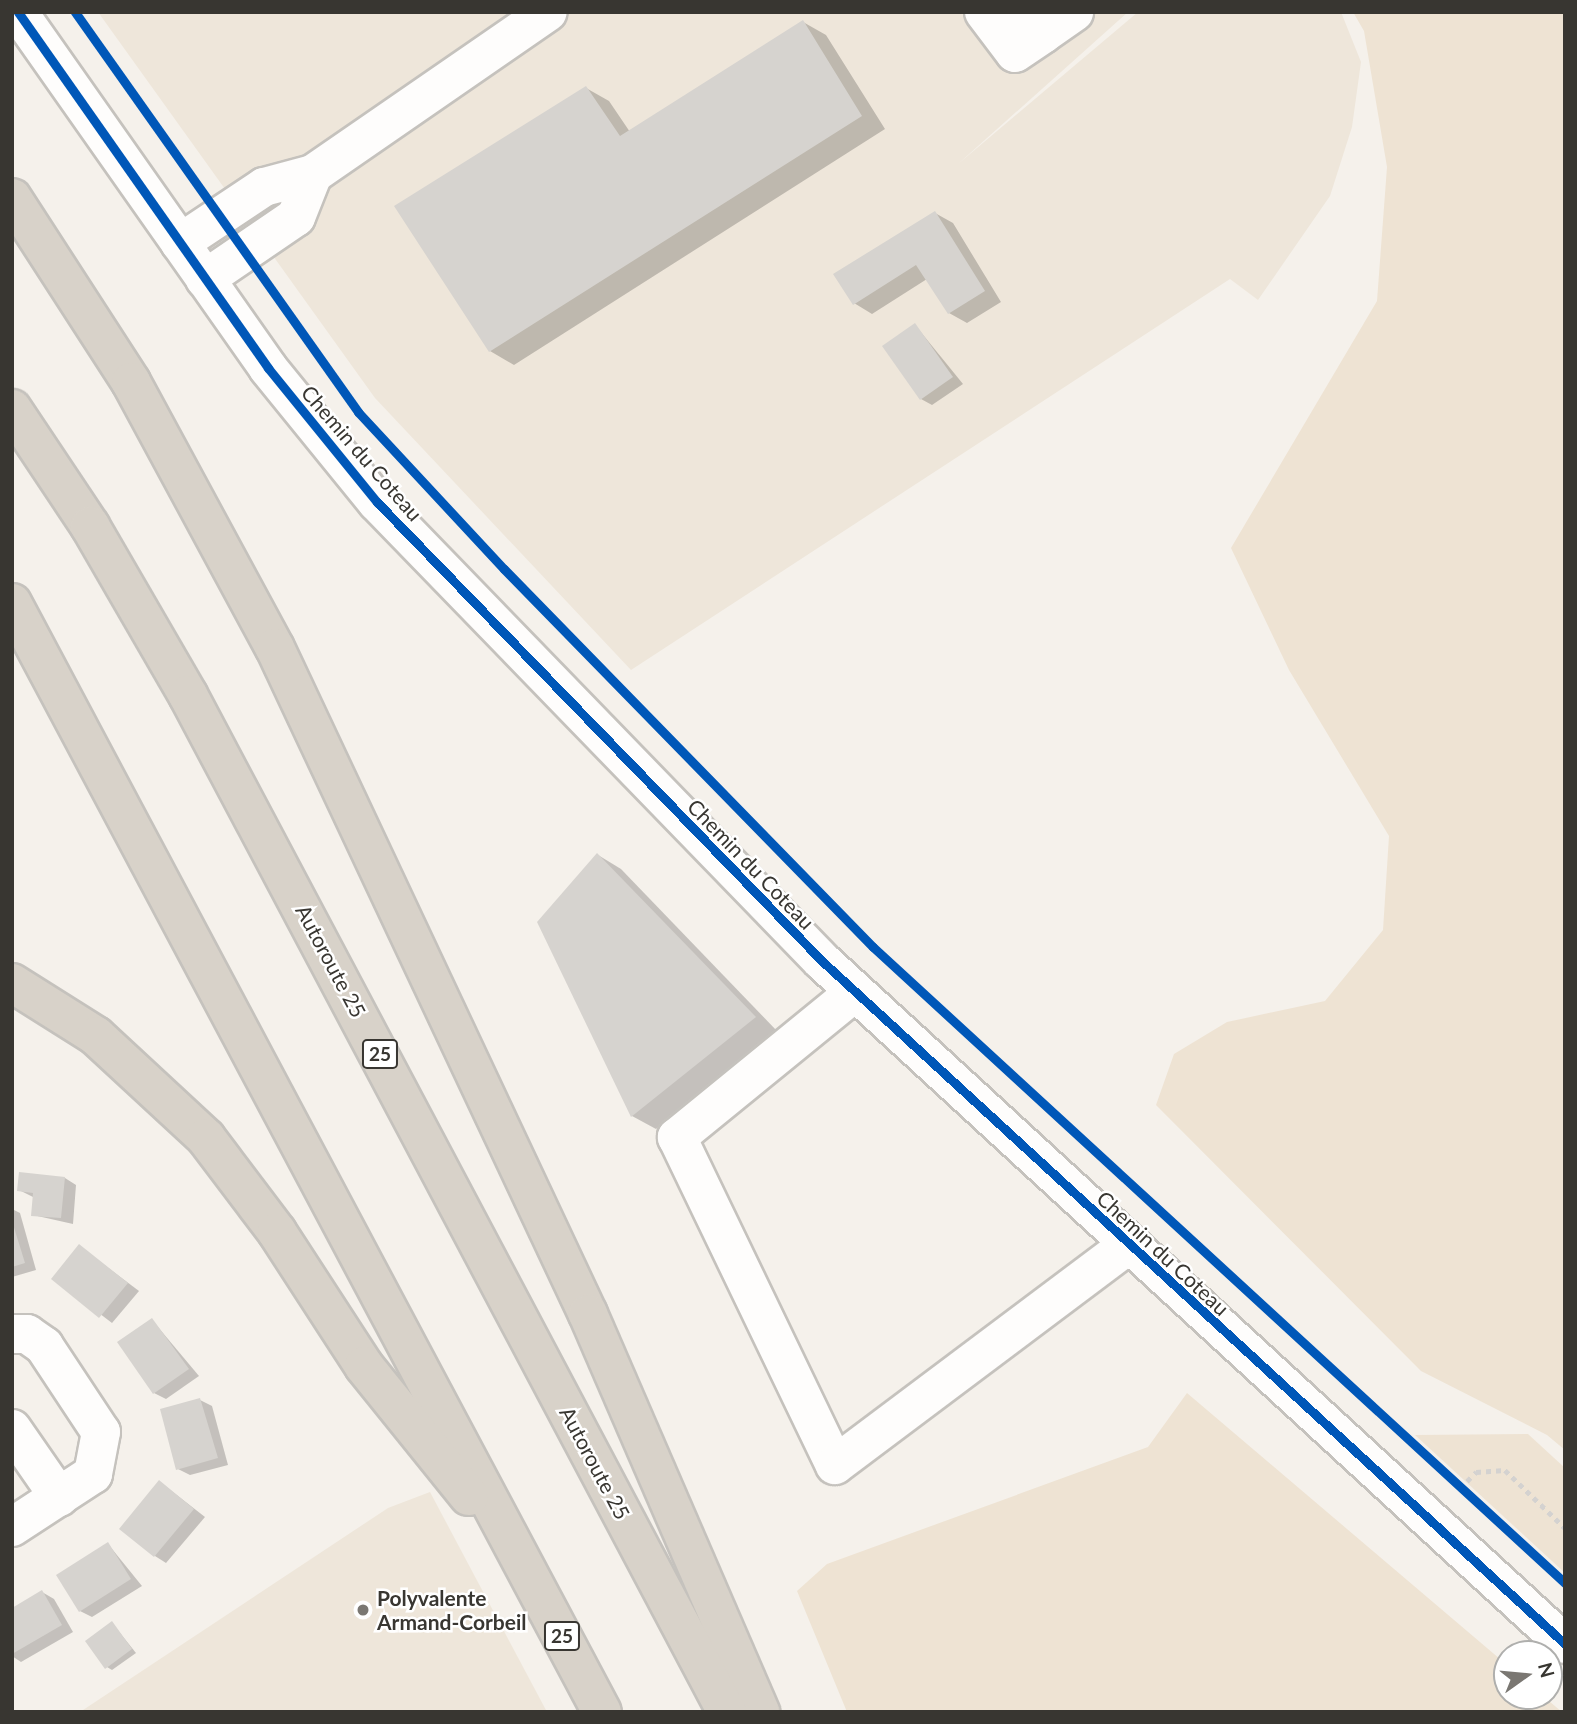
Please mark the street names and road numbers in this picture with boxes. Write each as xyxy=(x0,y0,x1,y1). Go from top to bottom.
street label: Chemin du Coteau xyxy=(296,380,428,526)
street label: Chemin du Coteau xyxy=(682,794,820,934)
street label: Autoroute 25 xyxy=(291,900,371,1022)
road number: 25 xyxy=(361,1038,399,1070)
street label: Chemin du Coteau xyxy=(1092,1185,1234,1321)
street label: Autoroute 25 xyxy=(555,1402,635,1524)
road number: 25 xyxy=(543,1620,581,1652)

